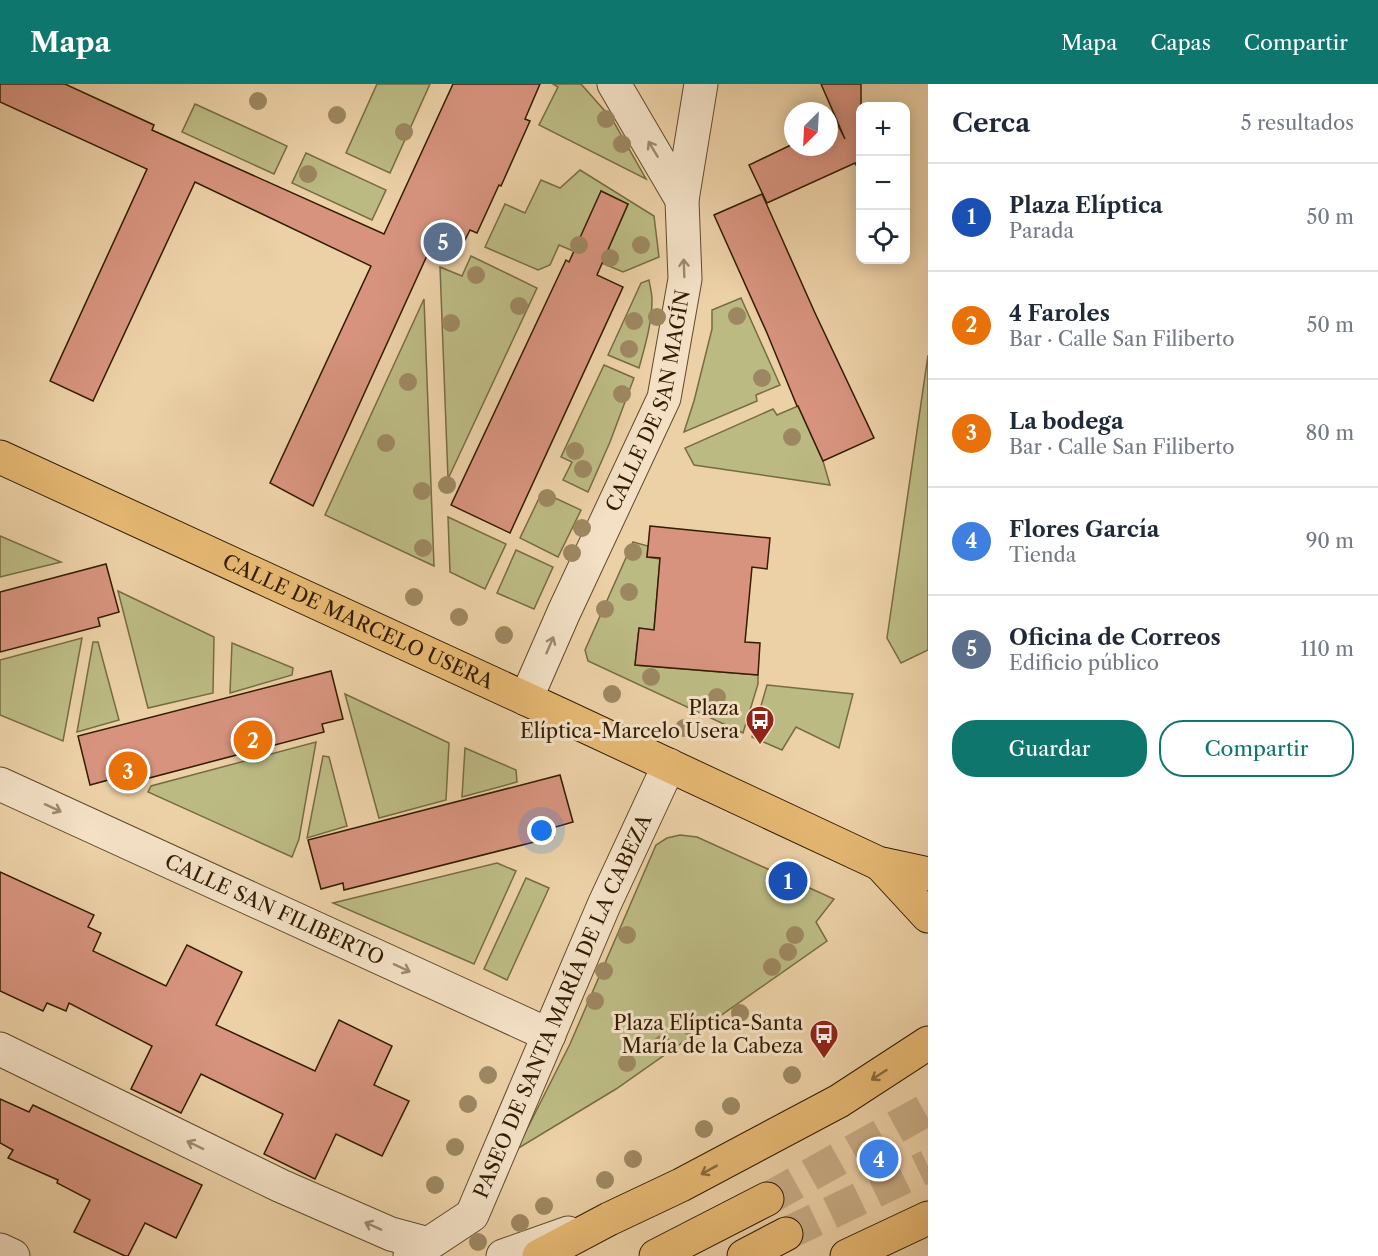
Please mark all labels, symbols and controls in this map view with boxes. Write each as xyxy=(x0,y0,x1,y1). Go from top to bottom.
text: Mapa xyxy=(30,25,111,59)
text: Mapa xyxy=(1061,30,1117,55)
text: Capas xyxy=(1150,30,1211,55)
text: Compartir xyxy=(1244,30,1348,55)
north arrow xyxy=(784,102,838,156)
map controls xyxy=(856,102,910,264)
button: + xyxy=(856,102,910,156)
text: Cerca xyxy=(952,107,1030,139)
text: 5 resultados xyxy=(1241,111,1354,135)
one-way arrow xyxy=(646,141,658,158)
button: − xyxy=(856,156,910,210)
text: Plaza Elíptica xyxy=(1009,192,1163,219)
text: 1 xyxy=(967,205,976,229)
text: 50 m xyxy=(1307,205,1354,229)
button: locate xyxy=(856,210,910,264)
text: Parada xyxy=(1009,219,1074,243)
pin: 5 xyxy=(424,220,462,264)
one-way arrow xyxy=(679,258,690,278)
street label: CALLE DE SAN MAGÍN xyxy=(601,288,695,515)
text: 4 Faroles xyxy=(1009,300,1110,327)
text: 2 xyxy=(966,313,977,337)
text: 50 m xyxy=(1307,313,1354,337)
text: Bar · Calle San Filiberto xyxy=(1009,327,1235,351)
text: La bodega xyxy=(1009,408,1124,435)
text: 3 xyxy=(966,421,977,445)
text: 80 m xyxy=(1306,421,1354,445)
text: Bar · Calle San Filiberto xyxy=(1009,435,1235,459)
text: Flores García xyxy=(1009,516,1160,543)
text: 4 xyxy=(966,529,977,553)
text: 90 m xyxy=(1306,529,1354,553)
text: Tienda xyxy=(1009,543,1076,567)
street label: CALLE DE MARCELO USERA xyxy=(219,549,498,695)
text: Oficina de Correos xyxy=(1009,624,1221,651)
one-way arrow xyxy=(544,637,556,655)
text: 5 xyxy=(966,637,977,661)
text: 110 m xyxy=(1301,637,1354,661)
text: Edificio público xyxy=(1009,651,1159,675)
place label: Plaza Elíptica-Marcelo Usera xyxy=(520,696,739,743)
bus stop icon: Plaza Elíptica-Marcelo Usera xyxy=(744,704,776,746)
pin: 2 xyxy=(234,718,272,762)
button: Guardar xyxy=(952,720,1147,777)
button: Compartir xyxy=(1159,720,1354,777)
pin: 3 xyxy=(108,748,148,794)
one-way arrow xyxy=(44,803,62,814)
street label: PASEO DE SANTA MARÍA DE LA CABEZA xyxy=(469,809,657,1202)
your location xyxy=(527,816,556,845)
street label: CALLE SAN FILIBERTO xyxy=(161,849,388,970)
pin: 1 xyxy=(768,858,808,904)
one-way arrow xyxy=(393,962,411,974)
place label: Plaza Elíptica-Santa María de la Cabeza xyxy=(613,1011,803,1058)
bus stop icon: Plaza Elíptica-Santa María de la Cabeza xyxy=(808,1018,840,1060)
one-way arrow xyxy=(871,1069,888,1081)
pin: 4 xyxy=(860,1136,898,1182)
one-way arrow xyxy=(187,1138,205,1150)
one-way arrow xyxy=(701,1164,718,1176)
one-way arrow xyxy=(364,1219,382,1231)

